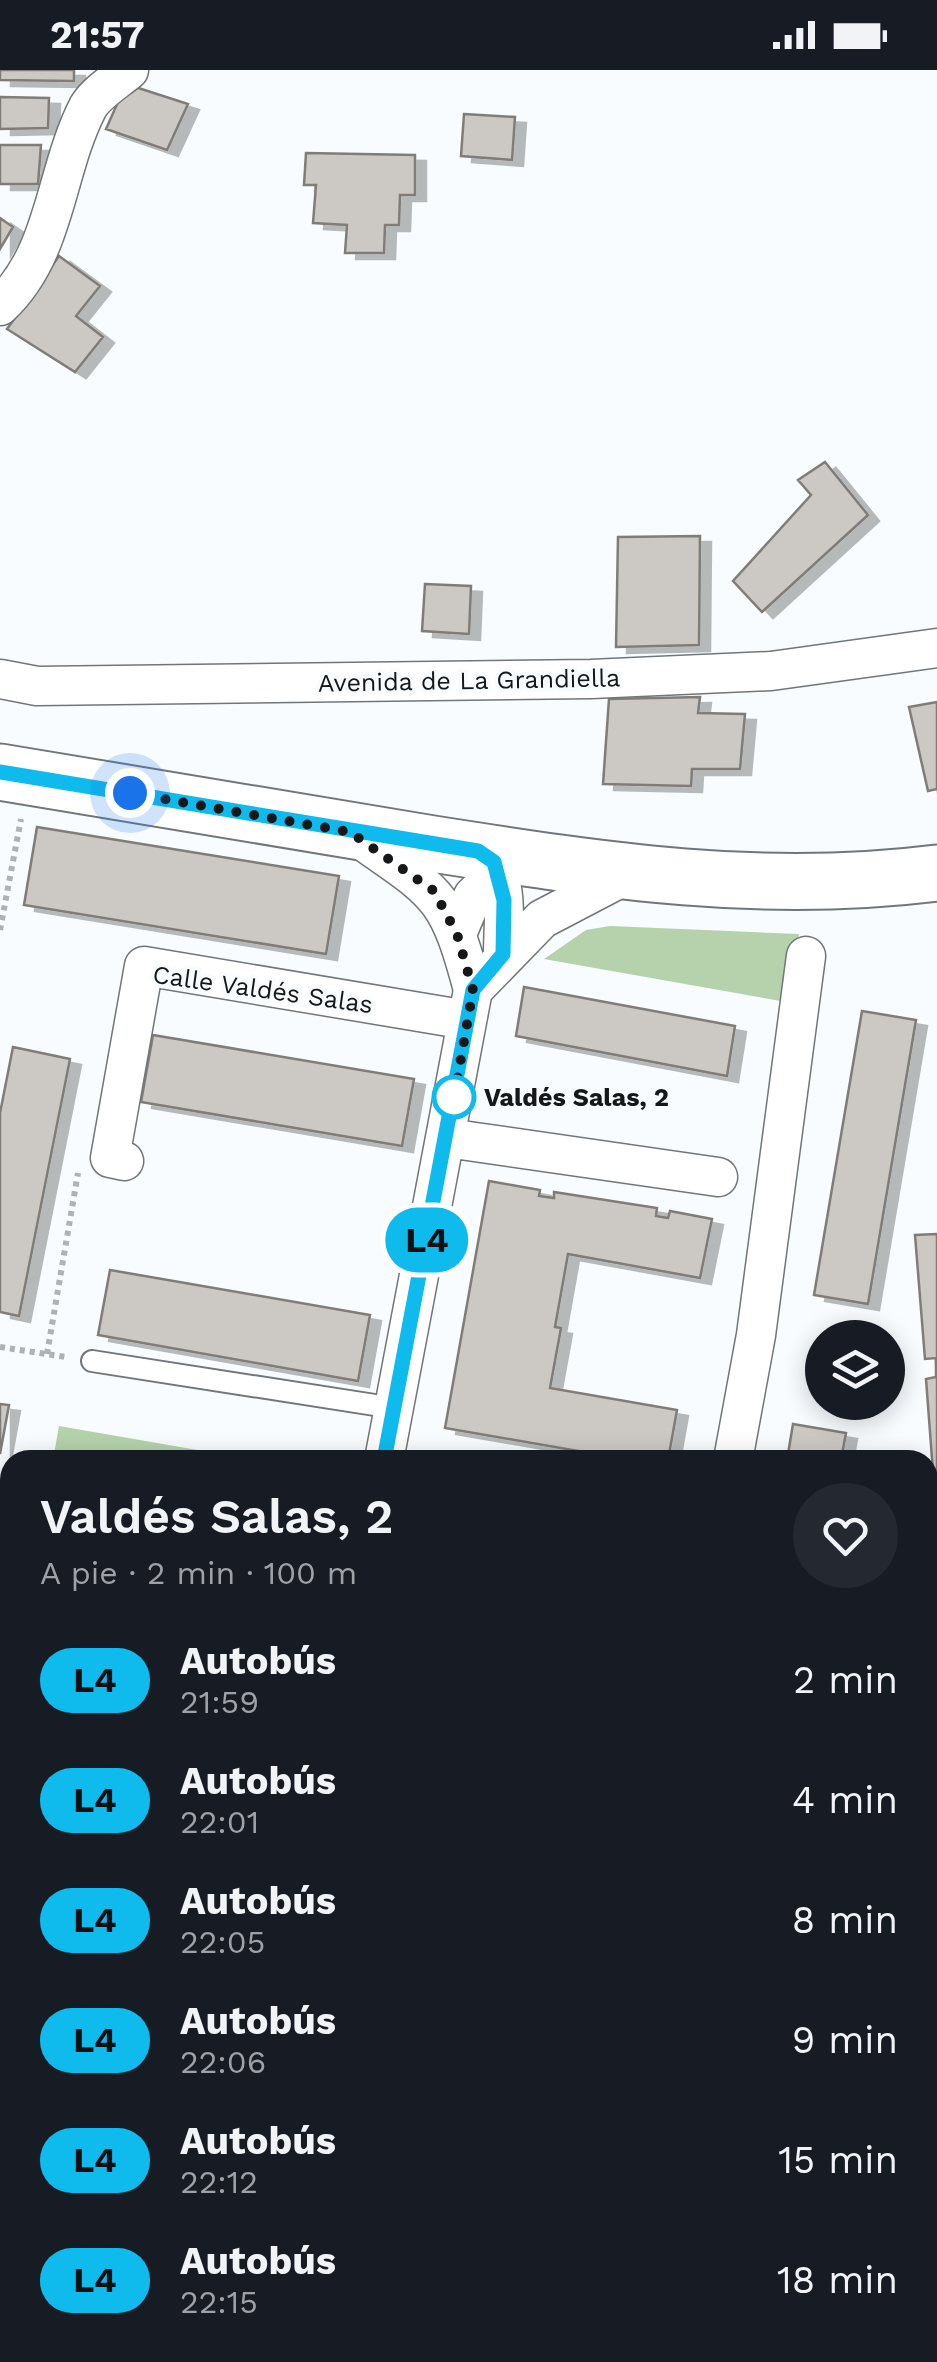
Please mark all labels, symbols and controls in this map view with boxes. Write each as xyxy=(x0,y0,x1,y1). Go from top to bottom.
text: 21:57 xyxy=(50,13,145,57)
street label: Avenida de La Grandiella xyxy=(318,663,620,698)
your location xyxy=(105,768,155,818)
street label: Calle Valdés Salas xyxy=(151,960,375,1019)
marker: Valdés Salas, 2 xyxy=(433,1076,475,1118)
place label: Valdés Salas, 2 xyxy=(484,1083,669,1112)
line badge: L4 xyxy=(382,1208,472,1272)
text: L4 xyxy=(405,1219,449,1261)
map controls xyxy=(805,1320,905,1420)
button: layers xyxy=(805,1320,905,1420)
button: heart xyxy=(793,1483,898,1588)
text: Valdés Salas, 2 xyxy=(40,1488,393,1545)
text: A pie · 2 min · 100 m xyxy=(40,1554,357,1592)
text: Autobús xyxy=(180,1639,336,1683)
text: 2 min xyxy=(793,1658,898,1702)
text: L4 xyxy=(73,1659,117,1701)
text: 21:59 xyxy=(180,1683,259,1721)
text: Autobús xyxy=(180,1759,336,1803)
text: 4 min xyxy=(792,1778,898,1822)
text: L4 xyxy=(73,1779,117,1821)
text: 22:01 xyxy=(180,1803,259,1841)
text: Autobús xyxy=(180,1879,336,1923)
text: 8 min xyxy=(792,1898,898,1942)
text: L4 xyxy=(73,1899,117,1941)
text: 22:05 xyxy=(180,1923,265,1961)
text: Autobús xyxy=(180,1999,336,2043)
text: 9 min xyxy=(792,2018,898,2062)
text: L4 xyxy=(73,2019,117,2061)
text: 22:06 xyxy=(180,2043,266,2081)
text: Autobús xyxy=(180,2119,336,2163)
text: 15 min xyxy=(778,2138,898,2182)
text: L4 xyxy=(73,2139,117,2181)
text: 22:12 xyxy=(180,2163,258,2201)
text: Autobús xyxy=(180,2239,336,2283)
text: 18 min xyxy=(777,2258,898,2302)
text: L4 xyxy=(73,2259,117,2301)
text: 22:15 xyxy=(180,2283,258,2321)

